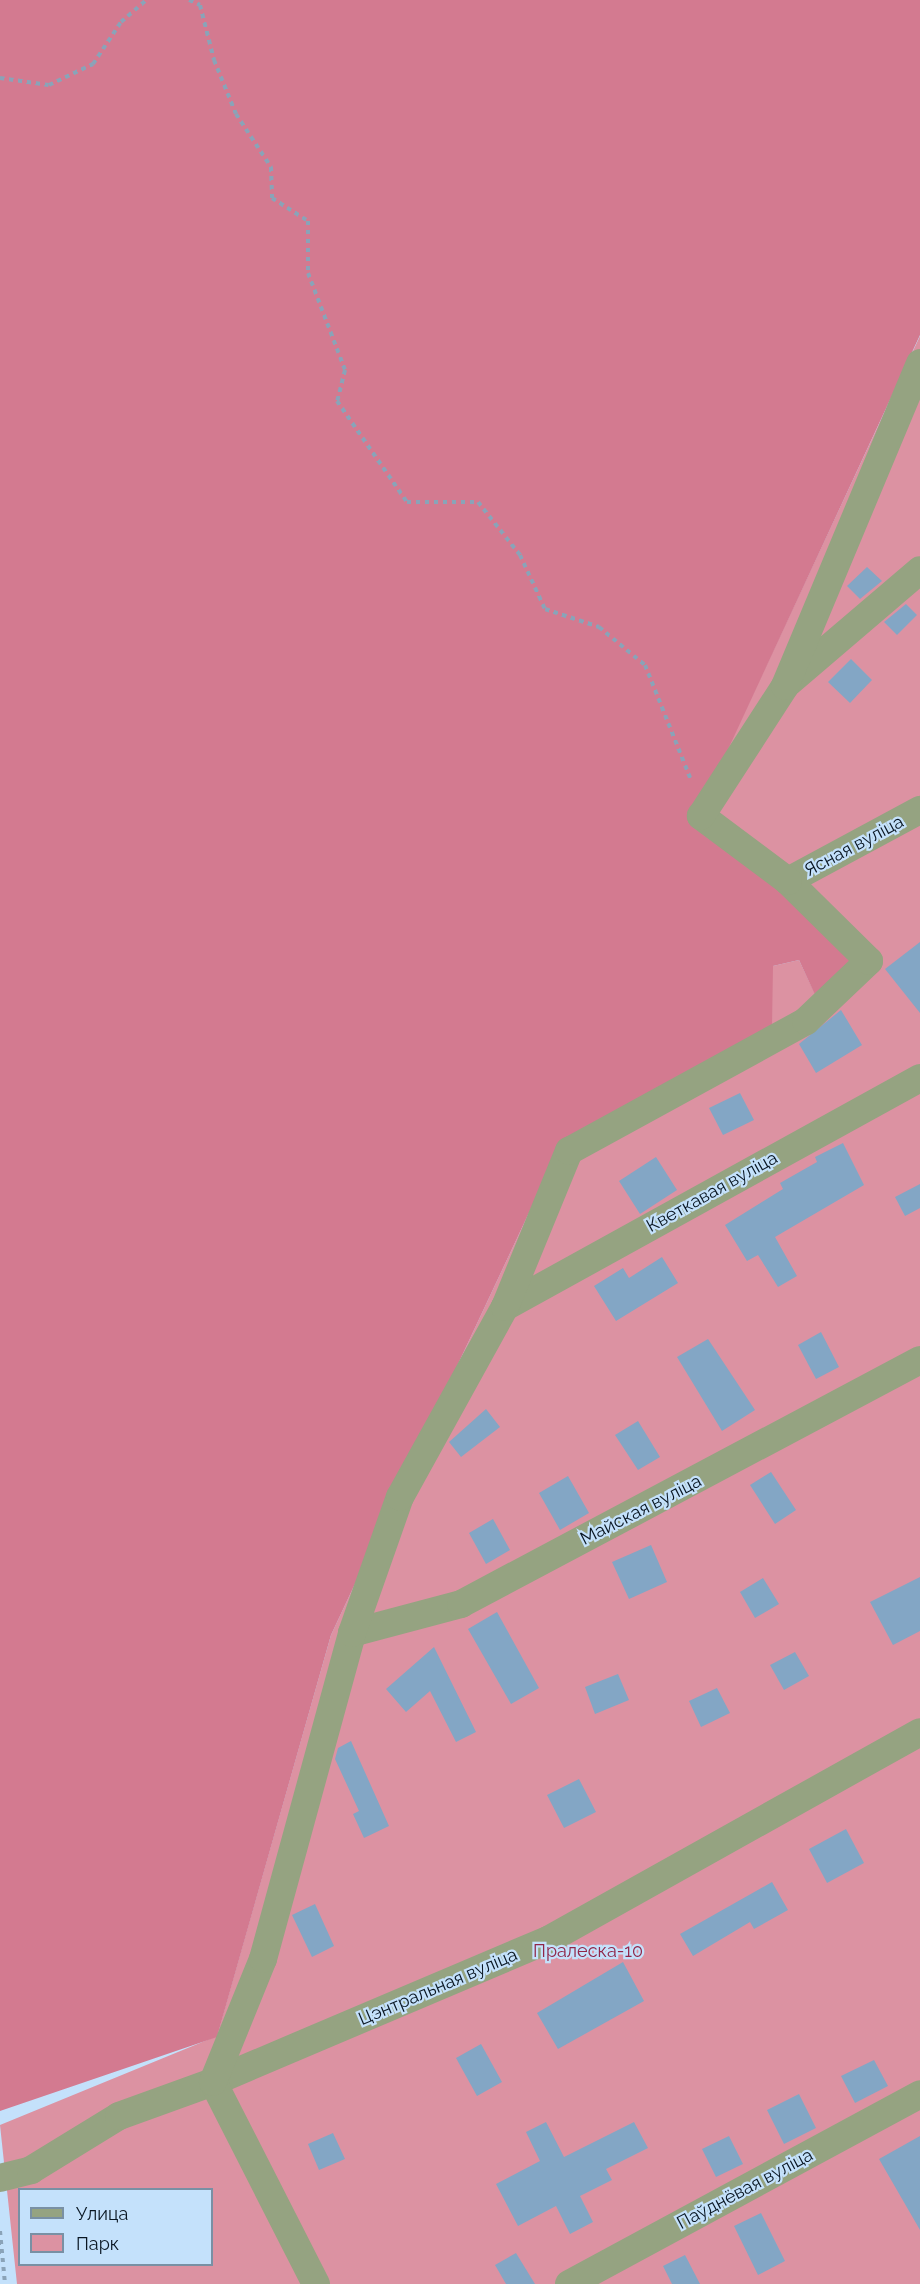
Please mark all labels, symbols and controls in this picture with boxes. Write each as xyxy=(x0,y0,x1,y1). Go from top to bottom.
street label: Ясная вуліца xyxy=(801,811,907,881)
street label: Кветкавая вуліца xyxy=(643,1147,781,1237)
street label: Майская вуліца xyxy=(577,1470,705,1550)
park label: Пралеска-10 xyxy=(533,1940,643,1962)
street label: Цэнтральная вуліца xyxy=(355,1944,521,2030)
street label: Паўднёвая вуліца xyxy=(673,2144,817,2234)
legend xyxy=(18,2188,213,2266)
text: Улица xyxy=(76,2203,128,2224)
text: Парк xyxy=(76,2233,119,2254)

